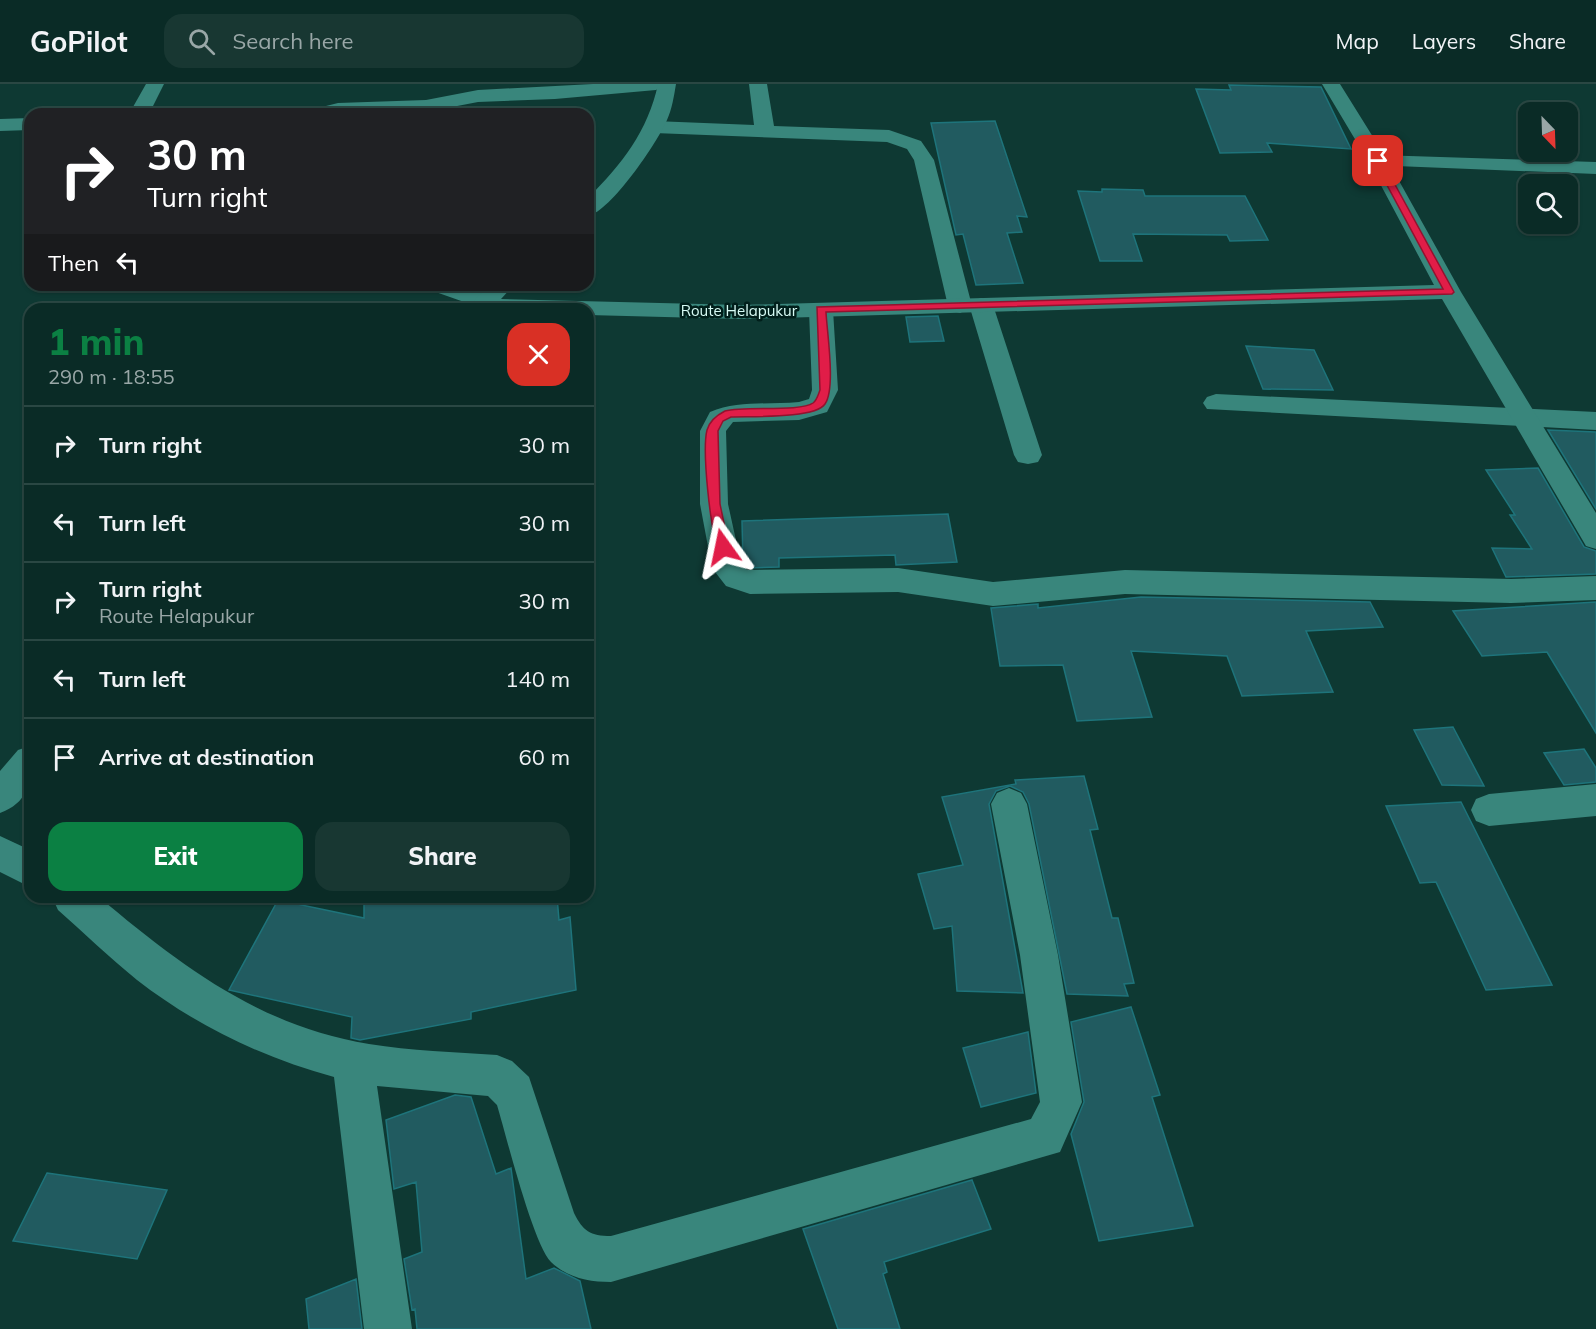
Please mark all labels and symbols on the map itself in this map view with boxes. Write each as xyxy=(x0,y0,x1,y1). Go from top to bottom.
north arrow xyxy=(1518,102,1578,162)
pin xyxy=(1352,135,1403,186)
street label: Route Helapukur xyxy=(681,301,798,320)
position arrow xyxy=(691,515,755,579)

